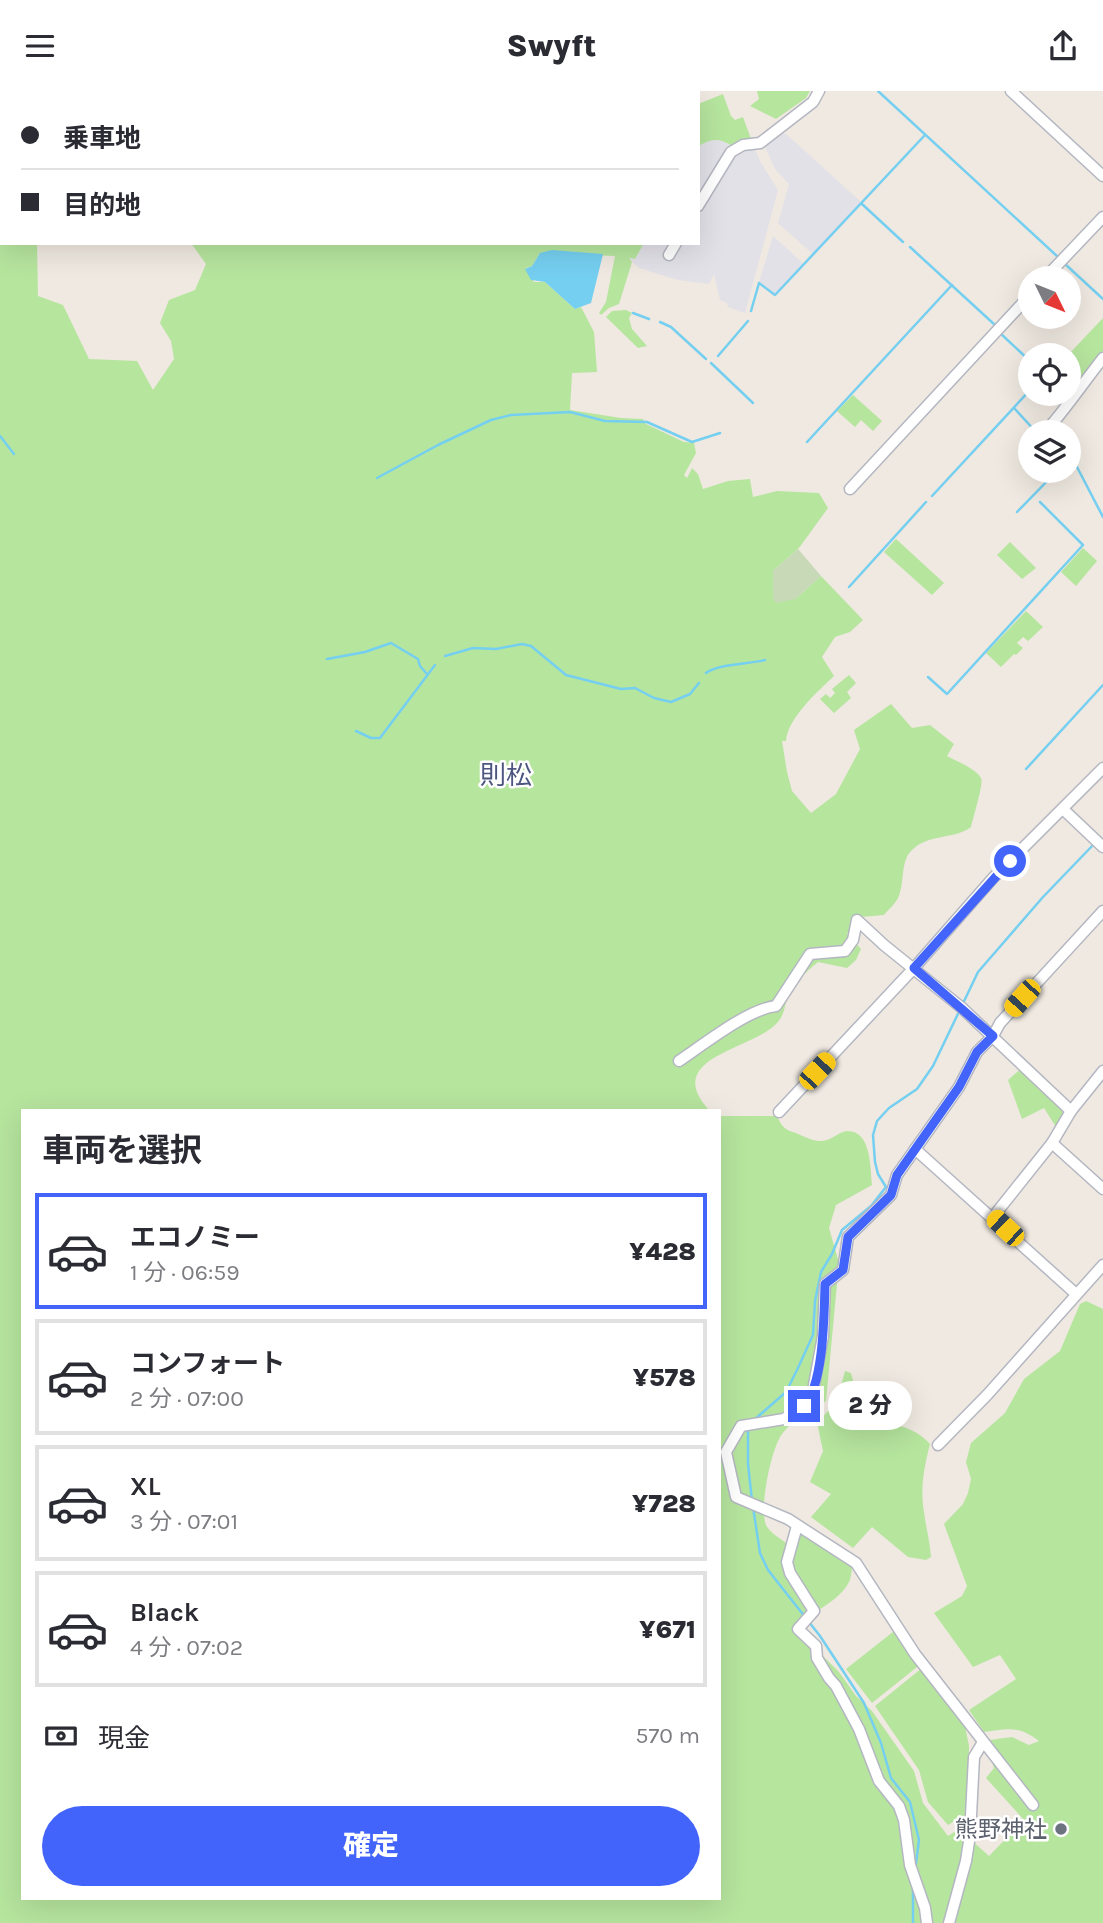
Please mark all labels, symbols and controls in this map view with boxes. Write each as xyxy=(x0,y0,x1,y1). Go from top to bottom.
icon: menu xyxy=(21,27,59,65)
text: Swyft xyxy=(506,27,597,64)
icon: share xyxy=(1044,27,1082,65)
text: 乗車地 xyxy=(63,123,141,154)
text: 目的地 xyxy=(63,190,141,221)
north arrow xyxy=(1018,266,1082,329)
map controls xyxy=(1018,266,1081,483)
button: locate xyxy=(1018,343,1081,406)
button: layers xyxy=(1018,420,1081,483)
district label: 則松 xyxy=(480,760,532,791)
route start xyxy=(994,845,1026,877)
car xyxy=(1001,975,1044,1021)
car xyxy=(795,1048,840,1094)
text: 車両を選択 xyxy=(42,1132,202,1169)
car xyxy=(983,1206,1028,1250)
icon: car xyxy=(46,1220,109,1283)
text: エコノミー xyxy=(130,1222,260,1253)
text: ¥428 xyxy=(629,1236,696,1267)
text: 1 分 · 06:59 xyxy=(130,1259,240,1286)
icon: car xyxy=(46,1346,109,1409)
text: コンフォート xyxy=(130,1348,285,1379)
text: ¥578 xyxy=(633,1362,696,1393)
callout: 2 分 xyxy=(828,1381,912,1431)
text: 2 分 · 07:00 xyxy=(130,1385,244,1412)
route end xyxy=(788,1390,820,1422)
text: 2 分 xyxy=(848,1392,892,1419)
text: XL xyxy=(130,1471,161,1502)
icon: car xyxy=(46,1472,109,1535)
text: ¥728 xyxy=(632,1488,696,1519)
text: 3 分 · 07:01 xyxy=(130,1508,238,1535)
text: Black xyxy=(130,1597,199,1628)
icon: car xyxy=(46,1598,109,1661)
text: ¥671 xyxy=(639,1614,696,1645)
text: 4 分 · 07:02 xyxy=(130,1634,243,1661)
icon: cash xyxy=(42,1717,80,1755)
text: 570 m xyxy=(636,1722,700,1749)
text: 現金 xyxy=(98,1723,150,1754)
button: 確定 xyxy=(42,1806,700,1886)
place label: 熊野神社 xyxy=(955,1816,1047,1843)
marker: 熊野神社 xyxy=(1053,1821,1069,1837)

